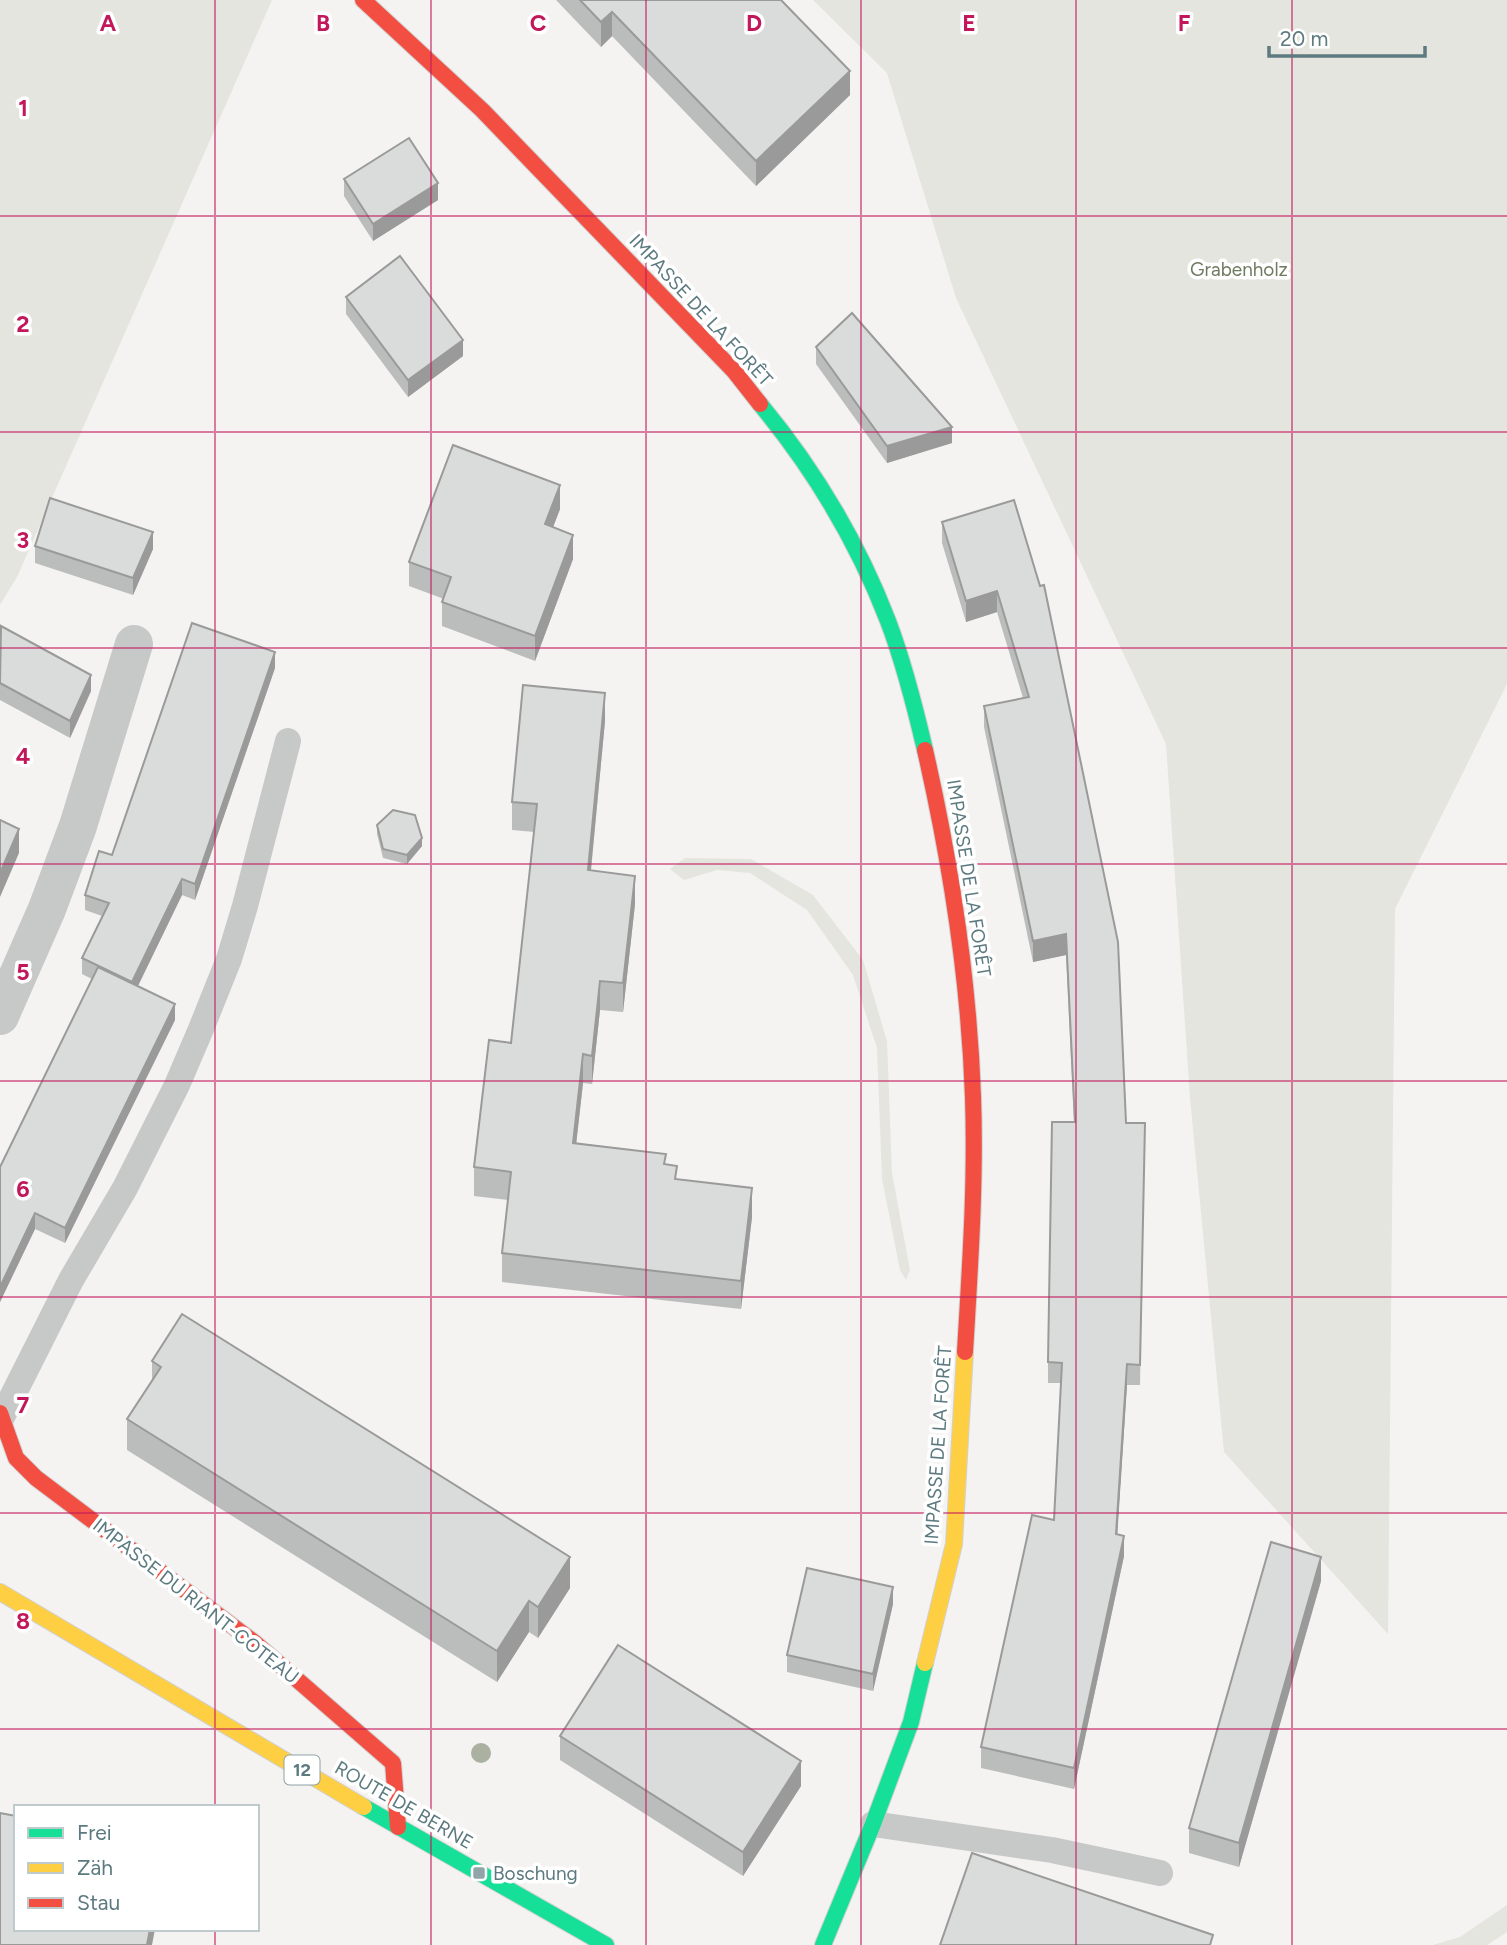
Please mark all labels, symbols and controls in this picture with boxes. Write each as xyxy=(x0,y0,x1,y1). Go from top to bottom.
text: A xyxy=(100,9,117,37)
text: B xyxy=(316,9,330,37)
text: C xyxy=(530,9,547,37)
text: D xyxy=(746,9,762,37)
text: E xyxy=(962,9,976,37)
text: F xyxy=(1178,9,1191,37)
scale bar xyxy=(1269,14,1425,58)
text: 20 m xyxy=(1280,26,1328,51)
text: 1 xyxy=(18,94,28,122)
street label: IMPASSE DE LA FORÊT xyxy=(625,229,778,391)
park label: Grabenholz xyxy=(1190,258,1288,281)
text: 2 xyxy=(16,310,30,338)
text: 3 xyxy=(17,526,29,554)
text: 4 xyxy=(16,742,30,770)
street label: IMPASSE DE LA FORÊT xyxy=(942,778,996,979)
text: 5 xyxy=(16,958,30,986)
text: 6 xyxy=(16,1175,30,1203)
street label: IMPASSE DE LA FORÊT xyxy=(920,1344,956,1545)
text: 7 xyxy=(17,1391,30,1419)
street label: IMPASSE DU RIANT-COTEAU xyxy=(88,1513,304,1689)
text: 8 xyxy=(16,1607,30,1635)
road number: 12 xyxy=(284,1756,320,1784)
street label: ROUTE DE BERNE xyxy=(331,1756,477,1854)
legend xyxy=(14,1805,259,1931)
text: Frei xyxy=(77,1820,112,1845)
text: Zäh xyxy=(77,1855,113,1880)
place label: Boschung xyxy=(493,1862,578,1885)
marker: Boschung xyxy=(471,1865,487,1881)
text: Stau xyxy=(77,1890,120,1915)

